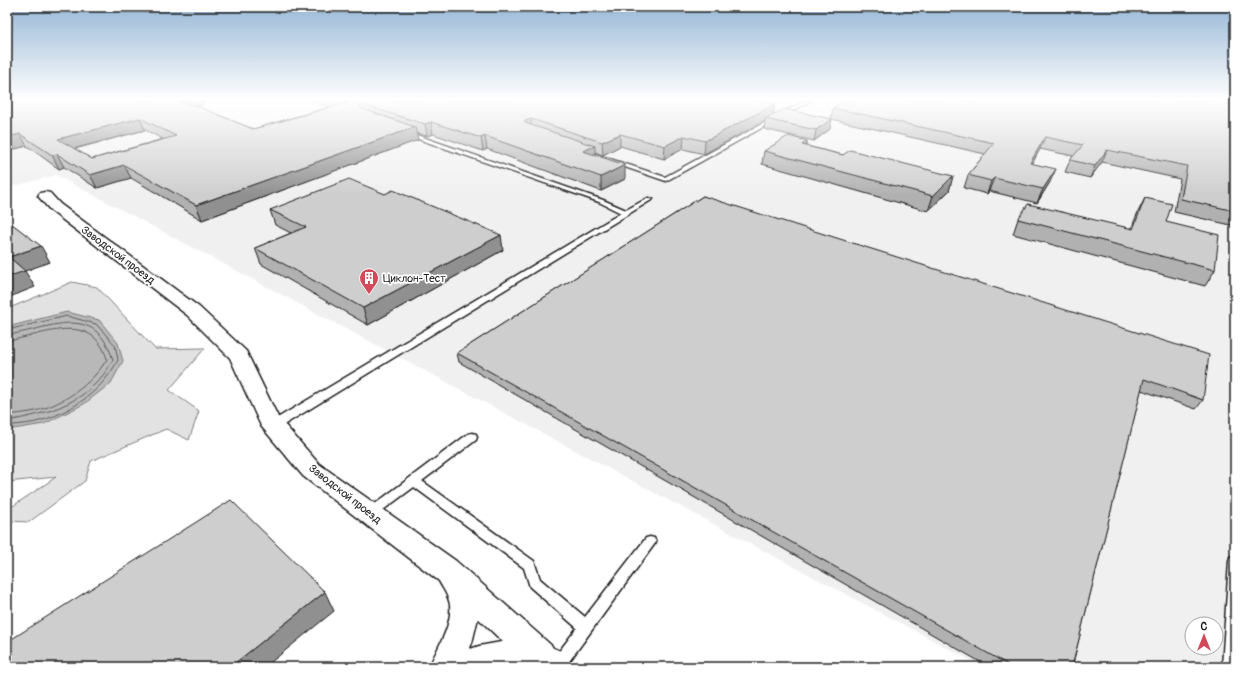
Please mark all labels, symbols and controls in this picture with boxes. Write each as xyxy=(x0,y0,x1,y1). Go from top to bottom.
street label: Заводской проезд xyxy=(79,223,158,287)
building icon: Циклон-Тест xyxy=(358,267,380,295)
place label: Циклон-Тест xyxy=(383,272,446,285)
street label: Заводской проезд xyxy=(306,462,384,527)
north arrow xyxy=(1184,616,1224,656)
text: С xyxy=(1201,620,1208,633)

